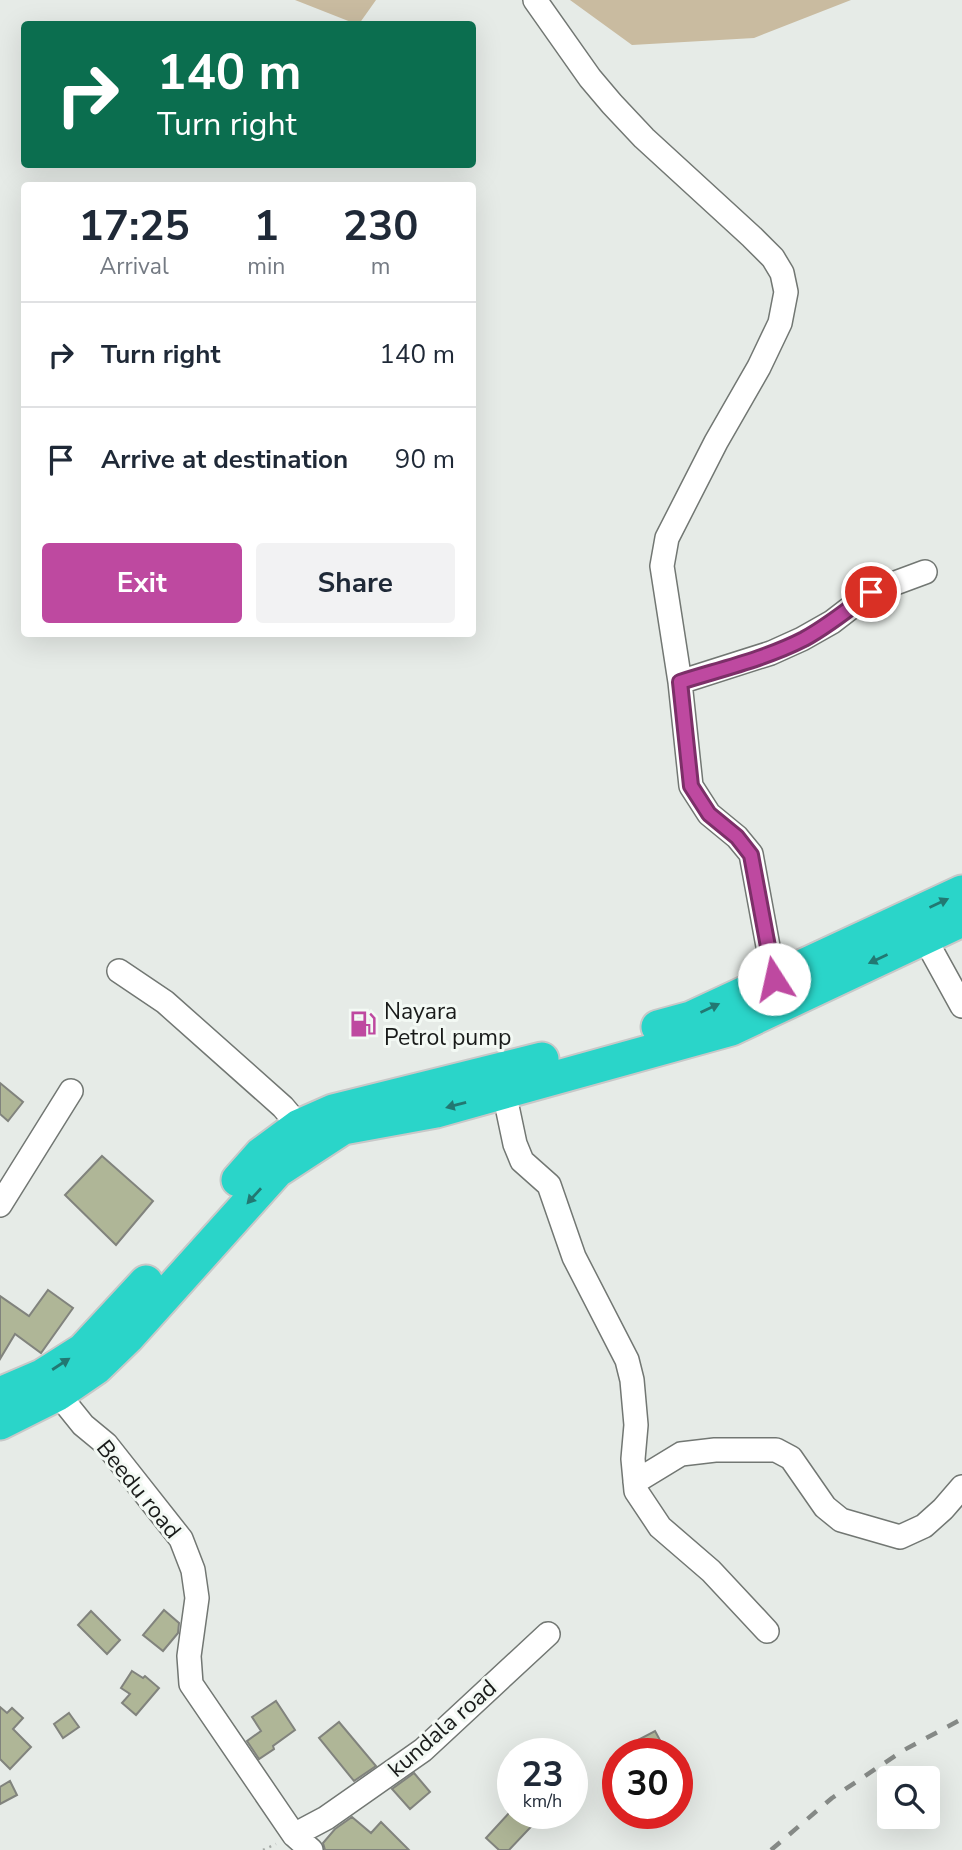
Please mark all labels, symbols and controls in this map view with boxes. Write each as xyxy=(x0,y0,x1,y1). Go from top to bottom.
text: 140 m xyxy=(157,39,301,106)
icon: right xyxy=(42,49,133,140)
text: Turn right xyxy=(157,103,297,146)
text: 17:25 xyxy=(79,198,190,255)
text: 1 xyxy=(254,198,279,255)
text: 230 xyxy=(343,198,418,255)
text: Arrival xyxy=(100,251,169,282)
text: min xyxy=(247,251,285,282)
text: m xyxy=(371,251,391,282)
icon: right xyxy=(42,336,80,374)
text: Turn right xyxy=(101,337,220,372)
text: 140 m xyxy=(379,337,455,372)
icon: arrive xyxy=(42,441,80,479)
text: Arrive at destination xyxy=(101,442,348,477)
text: 90 m xyxy=(395,442,455,477)
button: Exit xyxy=(42,543,242,623)
button: Share xyxy=(256,543,455,623)
pin xyxy=(841,562,901,622)
icon: arrive xyxy=(852,573,890,611)
one-way arrow xyxy=(929,897,949,909)
position arrow xyxy=(737,942,811,1016)
one-way arrow xyxy=(868,953,888,965)
place label: Nayara Petrol pump xyxy=(384,996,511,1053)
one-way arrow xyxy=(700,1003,720,1014)
fuel station icon: Nayara Petrol pump xyxy=(348,1009,378,1039)
one-way arrow xyxy=(445,1100,467,1111)
one-way arrow xyxy=(247,1187,262,1204)
one-way arrow xyxy=(51,1357,71,1370)
street label: Beedu road xyxy=(89,1433,188,1545)
street label: kundala road xyxy=(381,1673,503,1784)
speed limit sign: 30 xyxy=(602,1738,693,1829)
text: 23 xyxy=(521,1751,564,1798)
map controls xyxy=(877,1766,940,1829)
button: search xyxy=(877,1766,940,1829)
text: km/h xyxy=(523,1789,562,1813)

